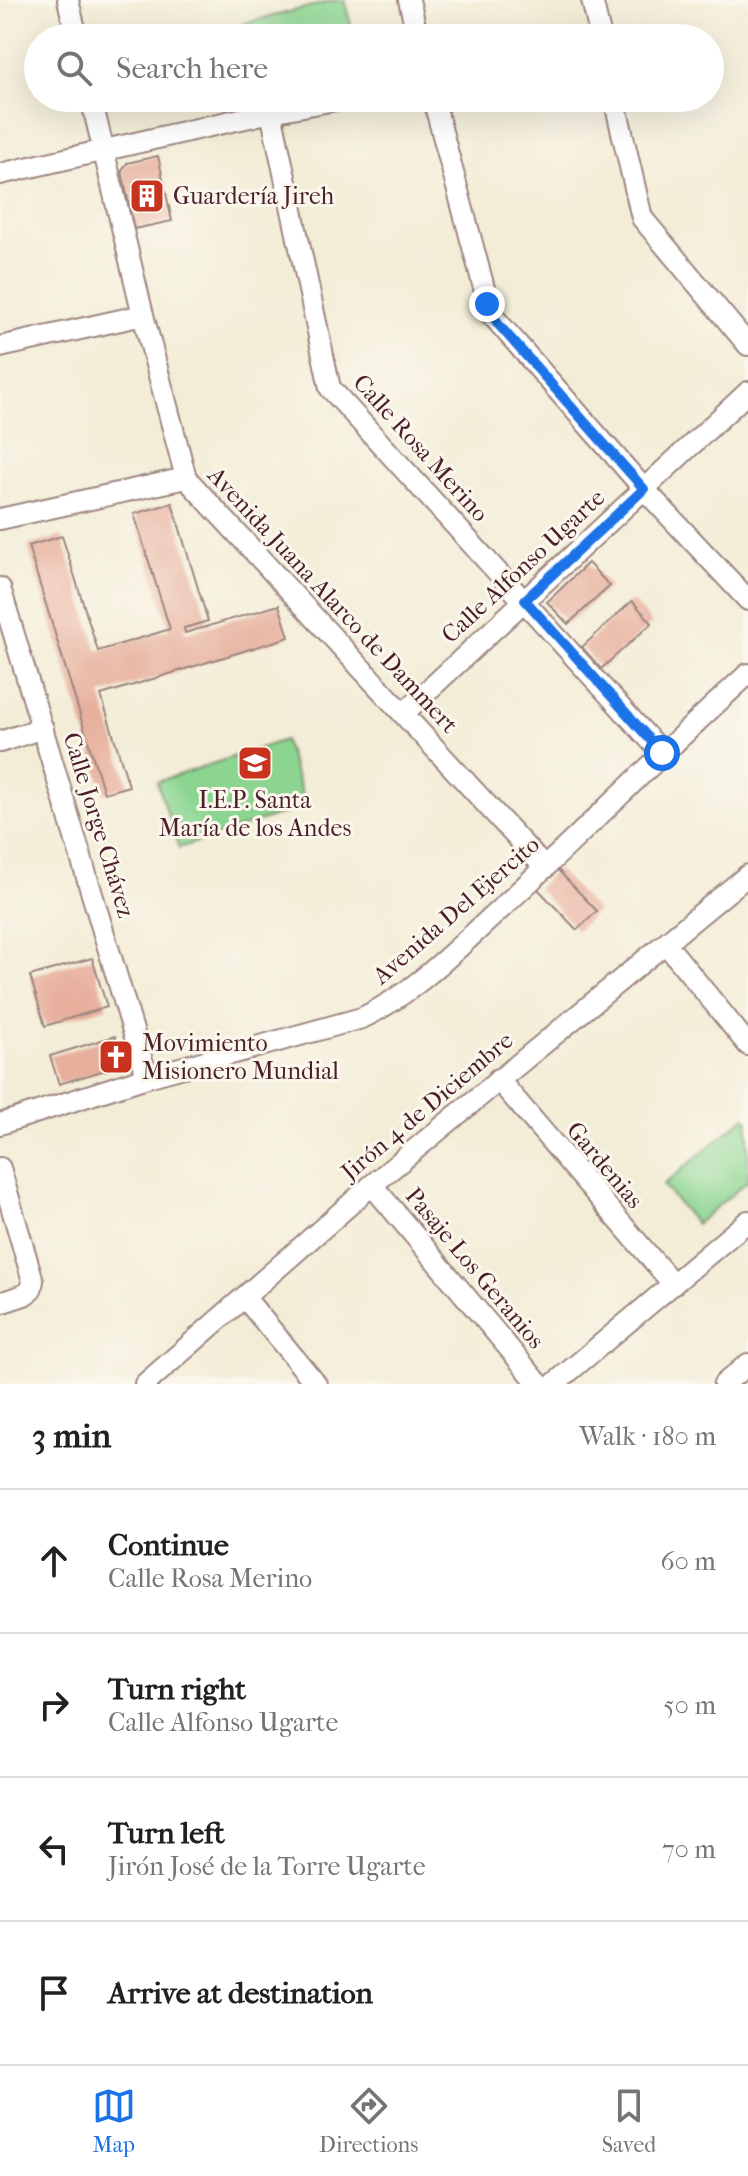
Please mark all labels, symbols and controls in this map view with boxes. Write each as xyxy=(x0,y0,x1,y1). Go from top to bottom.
search box xyxy=(24,24,724,112)
icon: search xyxy=(52,46,96,90)
text: Search here xyxy=(116,51,268,86)
building icon: Guardería Jireh xyxy=(128,177,166,215)
place label: Guardería Jireh xyxy=(173,182,335,210)
route end xyxy=(469,286,505,322)
street label: Calle Rosa Merino xyxy=(348,369,494,527)
street label: Avenida Juana Alarco de Dammert xyxy=(202,460,464,739)
street label: Calle Alfonso Ugarte xyxy=(436,483,610,649)
street label: Calle Jorge Chávez xyxy=(58,729,141,921)
route start xyxy=(644,735,680,771)
school or university icon: I.E.P. Santa María de los Andes xyxy=(236,744,274,782)
place label: I.E.P. Santa María de los Andes xyxy=(159,786,351,842)
street label: Avenida Del Ejercito xyxy=(366,830,545,991)
street label: Jirón 4 de Diciembre xyxy=(334,1026,519,1187)
place label: Movimiento Misionero Mundial xyxy=(142,1029,339,1085)
church icon: Movimiento Misionero Mundial xyxy=(97,1038,135,1076)
street label: Gardenias xyxy=(561,1116,649,1214)
street label: Pasaje Los Geranios xyxy=(400,1182,550,1354)
text: 3 min xyxy=(32,1416,111,1456)
text: Walk · 180 m xyxy=(579,1421,716,1452)
text: Continue xyxy=(108,1528,229,1563)
icon: ahead xyxy=(32,1539,76,1583)
text: 60 m xyxy=(660,1546,716,1577)
text: Calle Rosa Merino xyxy=(108,1563,312,1594)
text: Turn right xyxy=(108,1672,246,1707)
icon: right xyxy=(32,1683,76,1727)
text: 50 m xyxy=(663,1690,716,1721)
text: Calle Alfonso Ugarte xyxy=(108,1707,338,1738)
text: Turn left xyxy=(108,1816,225,1851)
icon: left xyxy=(32,1827,76,1871)
text: 70 m xyxy=(662,1834,716,1865)
text: Jirón José de la Torre Ugarte xyxy=(108,1851,426,1882)
icon: arrive xyxy=(32,1971,76,2015)
text: Arrive at destination xyxy=(108,1976,373,2011)
tab: Map xyxy=(92,2084,136,2158)
tab: Directions xyxy=(319,2084,418,2158)
tab: Saved xyxy=(602,2084,656,2158)

